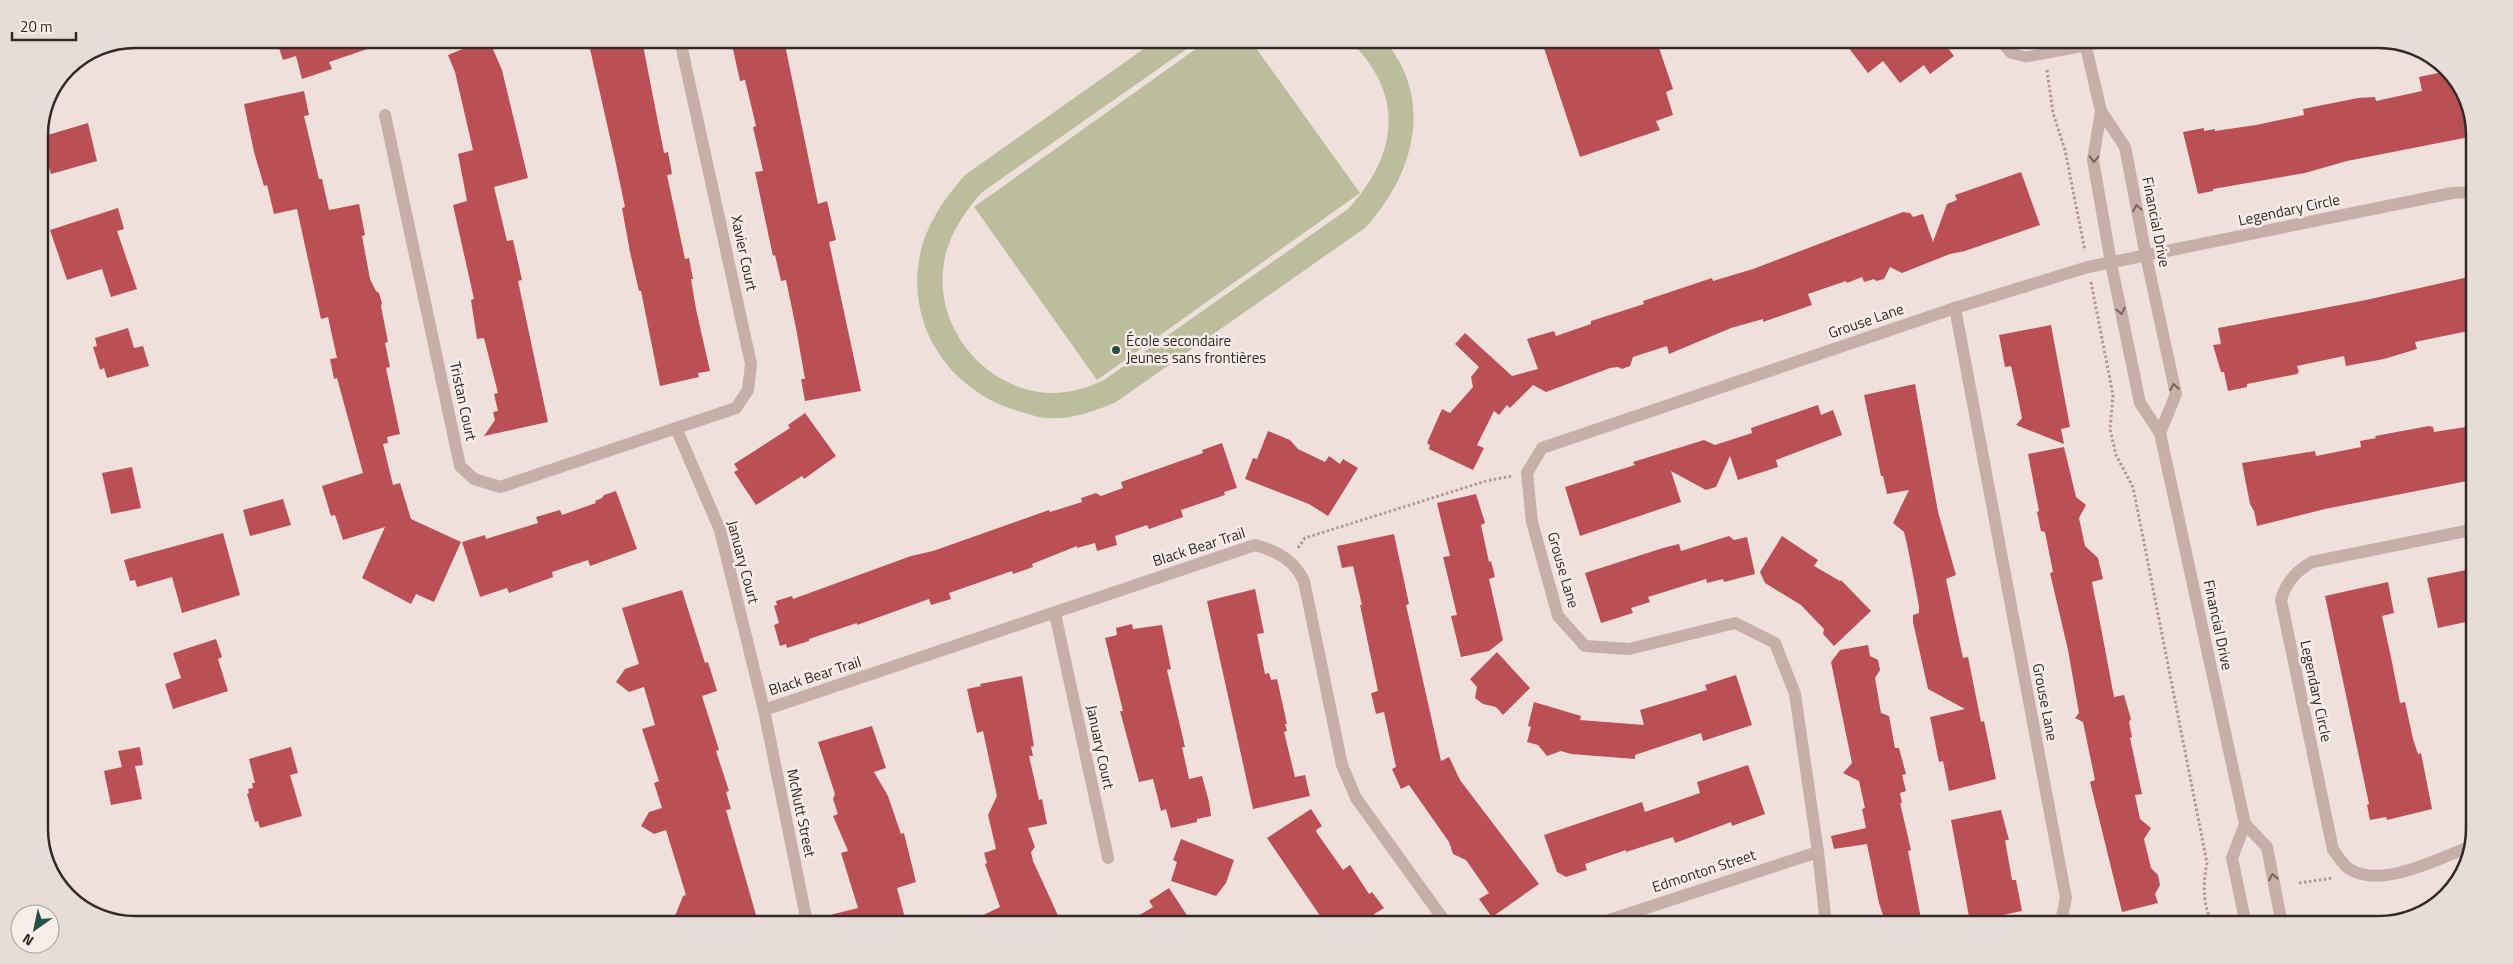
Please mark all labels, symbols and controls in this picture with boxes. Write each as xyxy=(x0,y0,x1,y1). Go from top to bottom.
scale bar xyxy=(12,10,76,42)
text: 20 m xyxy=(20,15,53,38)
one-way arrow xyxy=(2089,155,2099,163)
street label: Financial Drive xyxy=(2136,175,2177,269)
street label: Legendary Circle xyxy=(2236,188,2342,231)
one-way arrow xyxy=(2132,203,2142,212)
street label: Xavier Court xyxy=(725,213,764,294)
street label: Grouse Lane xyxy=(1825,297,1907,344)
one-way arrow xyxy=(2115,307,2126,315)
place label: École secondaire Jeunes sans frontières xyxy=(1126,329,1266,369)
marker: École secondaire Jeunes sans frontières xyxy=(1110,344,1122,356)
street label: Tristan Court xyxy=(444,359,483,443)
one-way arrow xyxy=(2169,383,2179,392)
street label: January Court xyxy=(721,518,766,607)
street label: Black Bear Trail xyxy=(1150,521,1248,572)
street label: Grouse Lane xyxy=(1542,529,1585,611)
street label: Financial Drive xyxy=(2198,578,2239,672)
street label: Legendary Circle xyxy=(2295,638,2338,744)
street label: Black Bear Trail xyxy=(766,650,864,701)
street label: Grouse Lane xyxy=(2027,661,2064,743)
street label: January Court xyxy=(1080,703,1121,792)
street label: McNutt Street xyxy=(781,767,822,860)
street label: Edmonton Street xyxy=(1649,843,1759,898)
one-way arrow xyxy=(2268,873,2278,881)
north arrow xyxy=(10,904,60,954)
text: N xyxy=(18,929,37,952)

